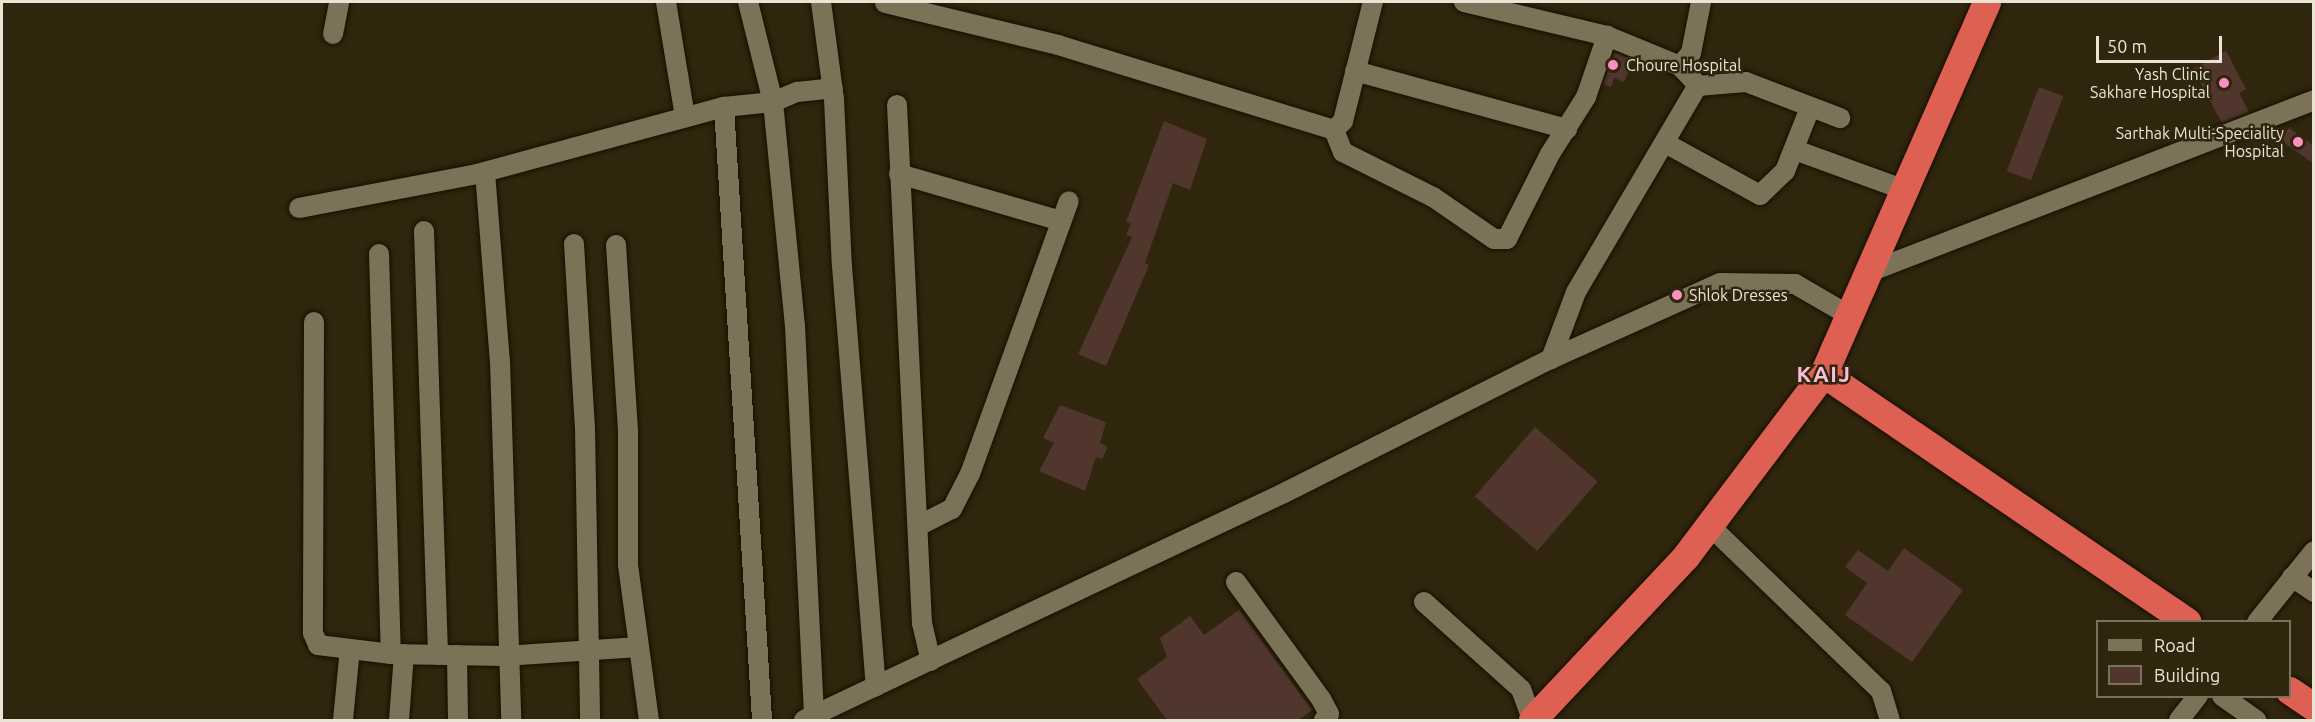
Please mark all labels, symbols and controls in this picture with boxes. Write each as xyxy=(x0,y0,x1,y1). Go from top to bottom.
scale bar xyxy=(2099,24,2225,62)
text: 50 m xyxy=(2107,36,2147,56)
place label: Choure Hospital xyxy=(1626,55,1741,75)
marker: Choure Hospital xyxy=(1604,56,1622,74)
place label: Yash Clinic Sakhare Hospital xyxy=(2090,64,2210,102)
marker: Yash Clinic Sakhare Hospital xyxy=(2215,74,2233,92)
place label: Sarthak Multi-Speciality Hospital xyxy=(2116,123,2284,161)
marker: Sarthak Multi-Speciality Hospital xyxy=(2289,133,2307,151)
place label: Shlok Dresses xyxy=(1689,285,1788,305)
marker: Shlok Dresses xyxy=(1670,288,1684,302)
district label: KAIJ xyxy=(1797,361,1851,387)
legend xyxy=(2096,620,2291,698)
text: Road xyxy=(2154,635,2196,655)
text: Building xyxy=(2154,665,2220,685)

